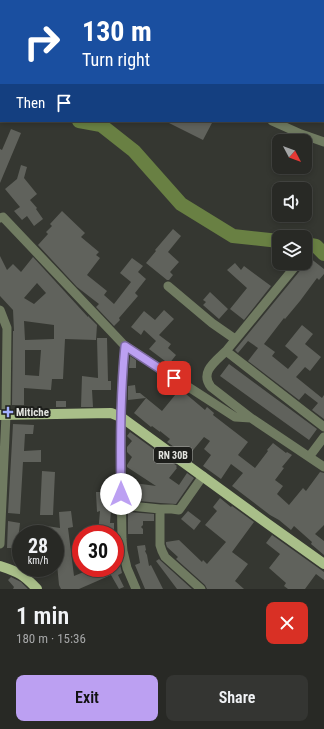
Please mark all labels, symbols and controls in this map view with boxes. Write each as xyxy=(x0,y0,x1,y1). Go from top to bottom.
text: 130 m xyxy=(82,15,152,48)
icon: right xyxy=(16,16,68,68)
text: Turn right xyxy=(82,49,150,70)
icon: arrive xyxy=(53,92,75,114)
text: Then xyxy=(16,94,45,112)
north arrow xyxy=(272,134,312,174)
map controls xyxy=(272,134,312,270)
button: sound xyxy=(272,182,312,222)
button: layers xyxy=(272,230,312,270)
pin xyxy=(157,361,191,395)
icon: arrive xyxy=(163,367,185,389)
place label: Mitiche xyxy=(16,406,49,419)
marker: Mitiche xyxy=(3,407,13,417)
road number: RN 30B xyxy=(154,447,192,463)
position arrow xyxy=(100,473,142,515)
speed limit sign: 30 xyxy=(72,525,124,577)
text: 28 xyxy=(28,534,48,558)
text: km/h xyxy=(28,555,48,566)
text: 1 min xyxy=(16,602,69,630)
button: close xyxy=(266,602,308,644)
text: 180 m · 15:36 xyxy=(16,631,86,646)
button: Exit xyxy=(16,675,158,721)
button: Share xyxy=(166,675,308,721)

